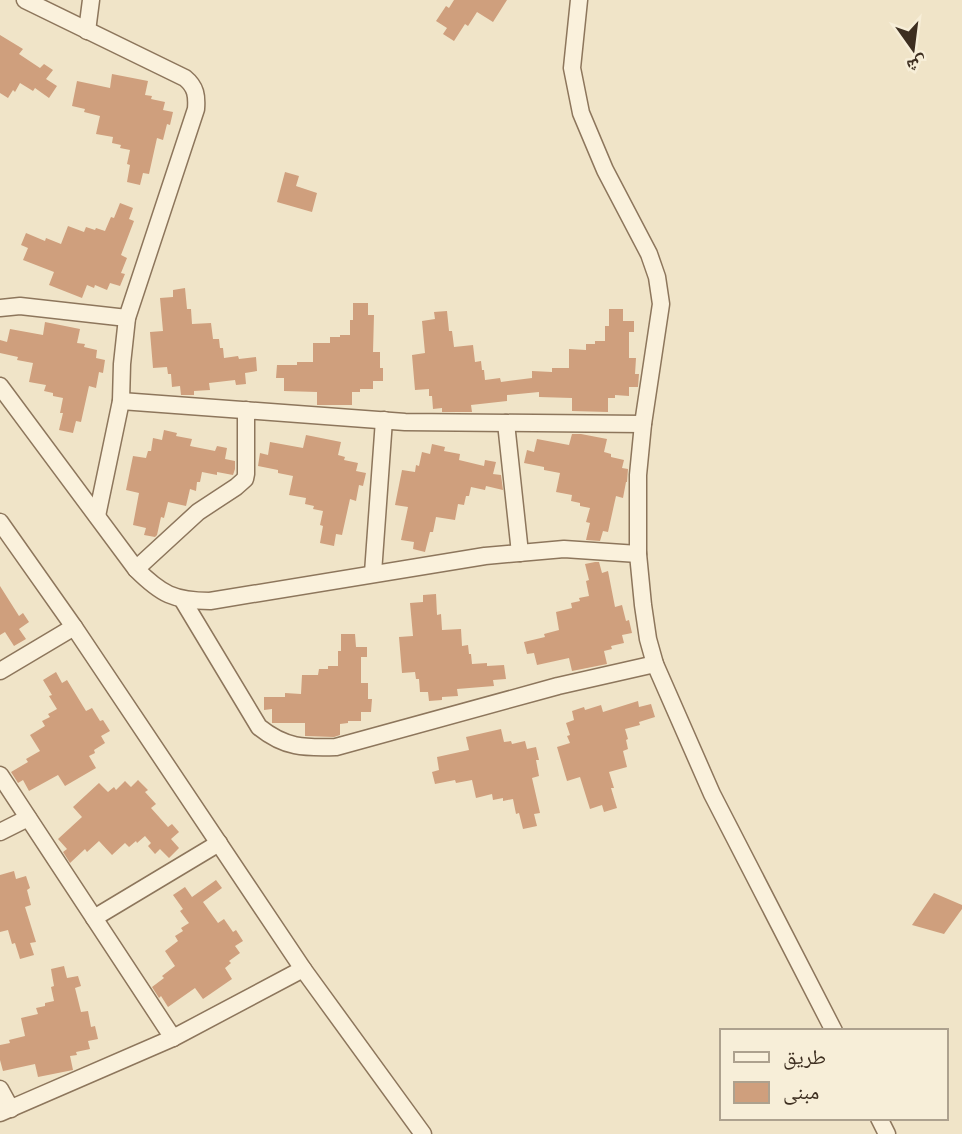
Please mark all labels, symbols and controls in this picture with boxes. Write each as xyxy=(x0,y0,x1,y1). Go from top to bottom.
north arrow xyxy=(878,14,948,84)
text: ش xyxy=(903,45,930,81)
legend xyxy=(720,1029,948,1120)
text: طريق xyxy=(783,1042,826,1077)
text: مبنى xyxy=(783,1077,819,1112)

